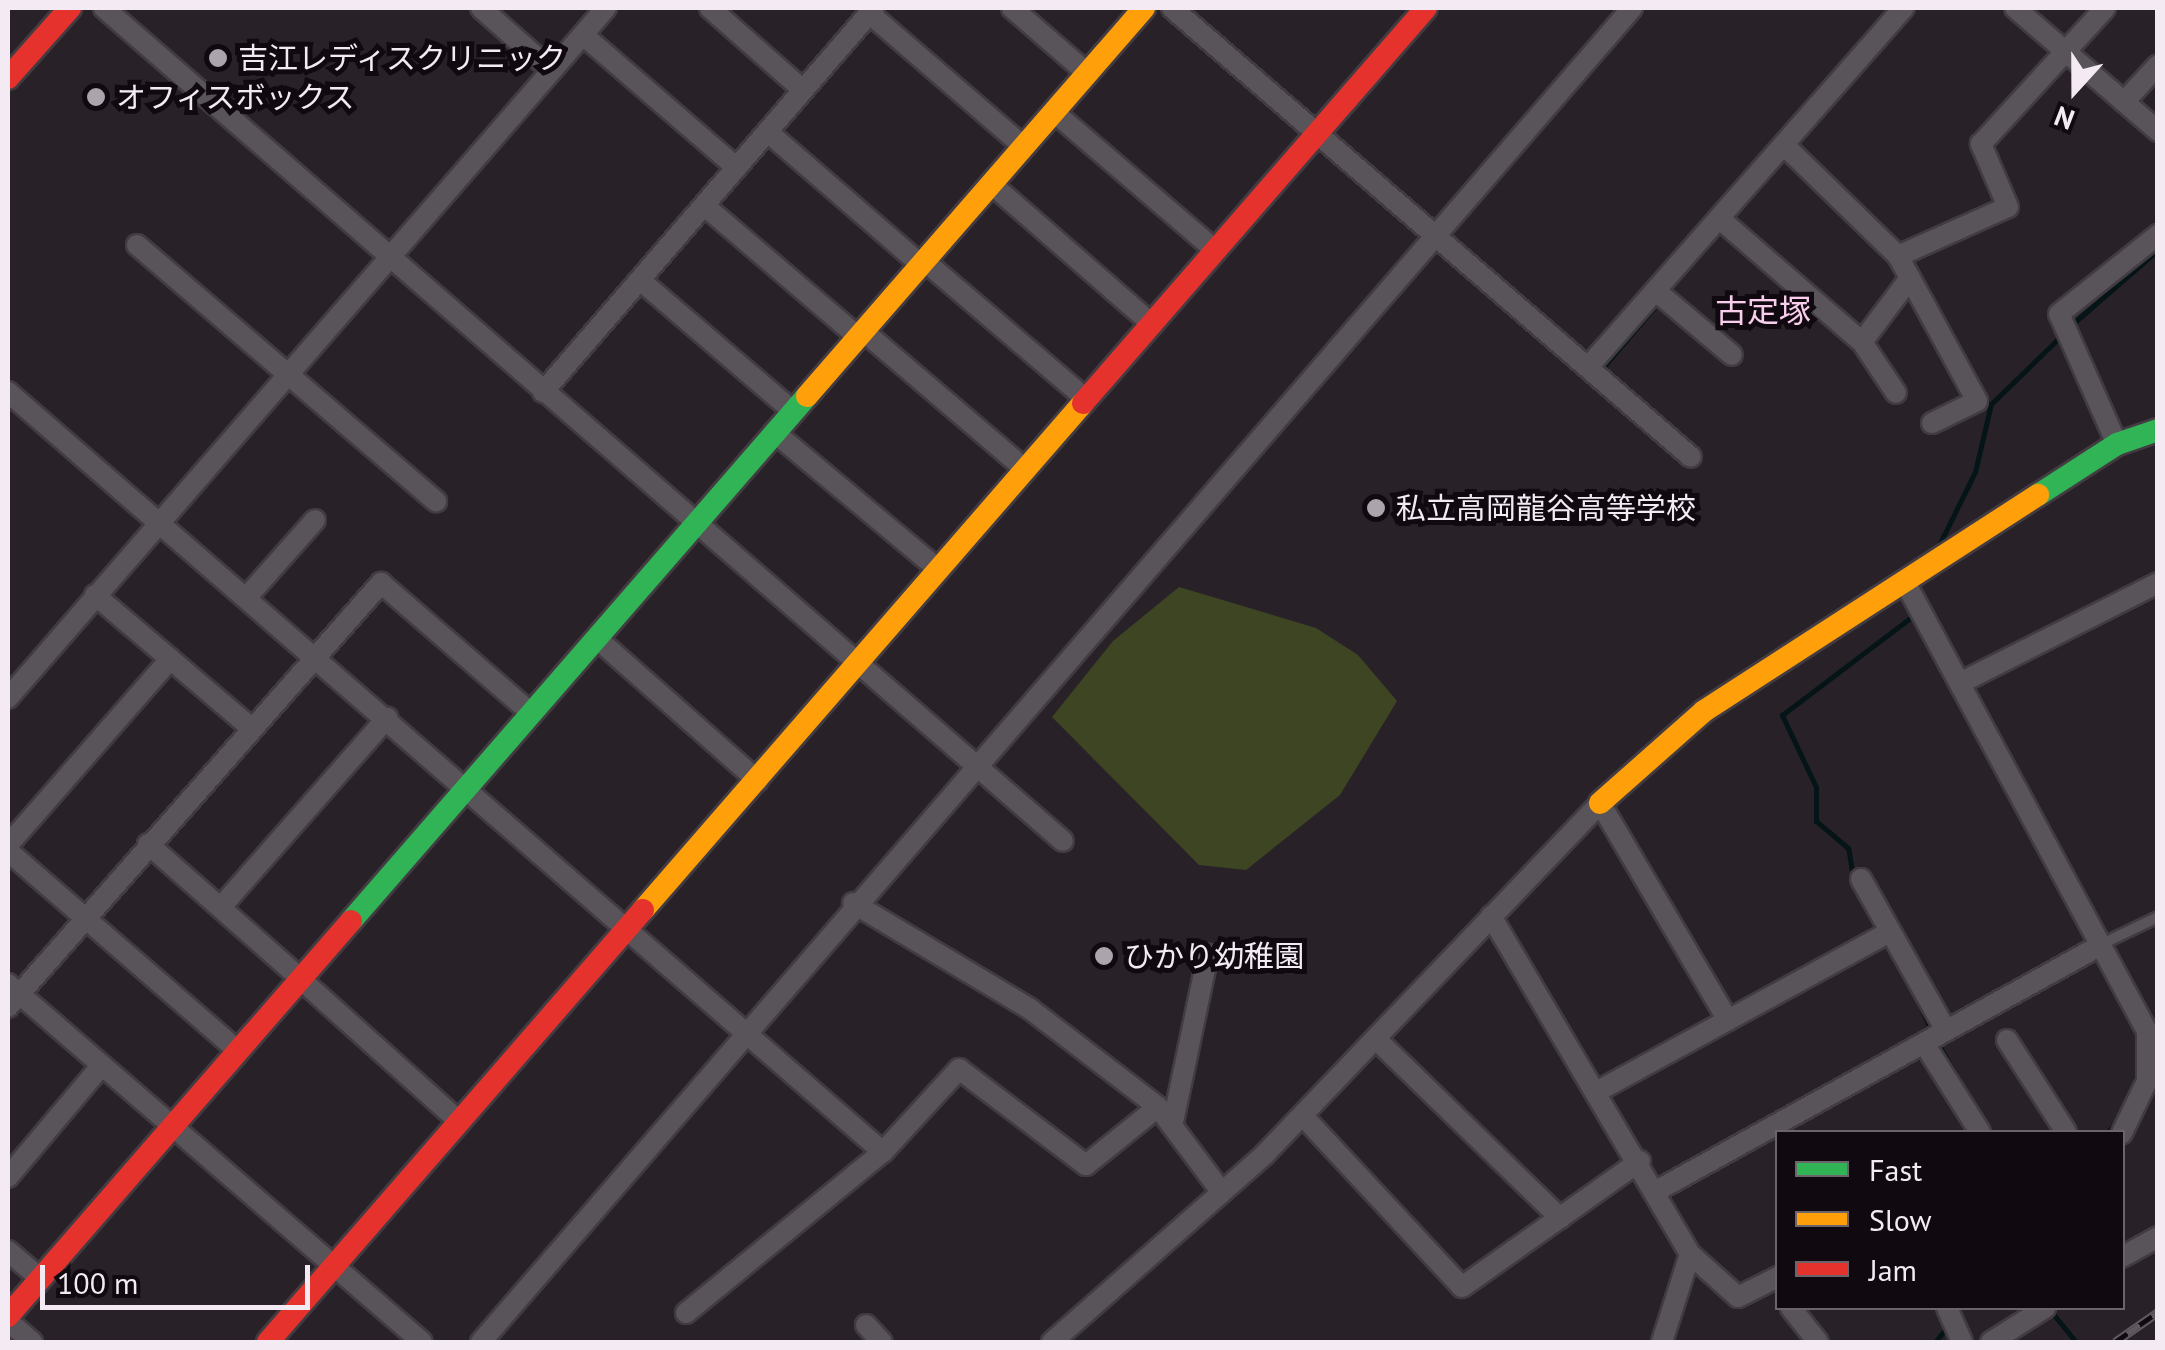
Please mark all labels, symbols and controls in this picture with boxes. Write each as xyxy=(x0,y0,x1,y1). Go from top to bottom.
place label: 吉江レディスクリニック xyxy=(238,40,568,76)
north arrow xyxy=(2025,40,2125,140)
marker: 吉江レディスクリニック xyxy=(207,47,229,69)
place label: オフィスボックス xyxy=(116,79,356,115)
marker: オフィスボックス xyxy=(85,86,107,108)
text: N xyxy=(2049,98,2079,139)
district label: 古定塚 xyxy=(1715,291,1811,329)
place label: 私立高岡龍谷高等学校 xyxy=(1396,490,1696,526)
marker: 私立高岡龍谷高等学校 xyxy=(1365,497,1387,519)
place label: ひかり幼稚園 xyxy=(1124,938,1304,974)
marker: ひかり幼稚園 xyxy=(1093,945,1115,967)
legend xyxy=(1775,1130,2125,1310)
text: Fast xyxy=(1869,1150,1922,1189)
text: Slow xyxy=(1869,1200,1932,1239)
scale bar xyxy=(45,1245,315,1307)
text: Jam xyxy=(1869,1250,1917,1289)
text: 100 m xyxy=(57,1263,138,1302)

